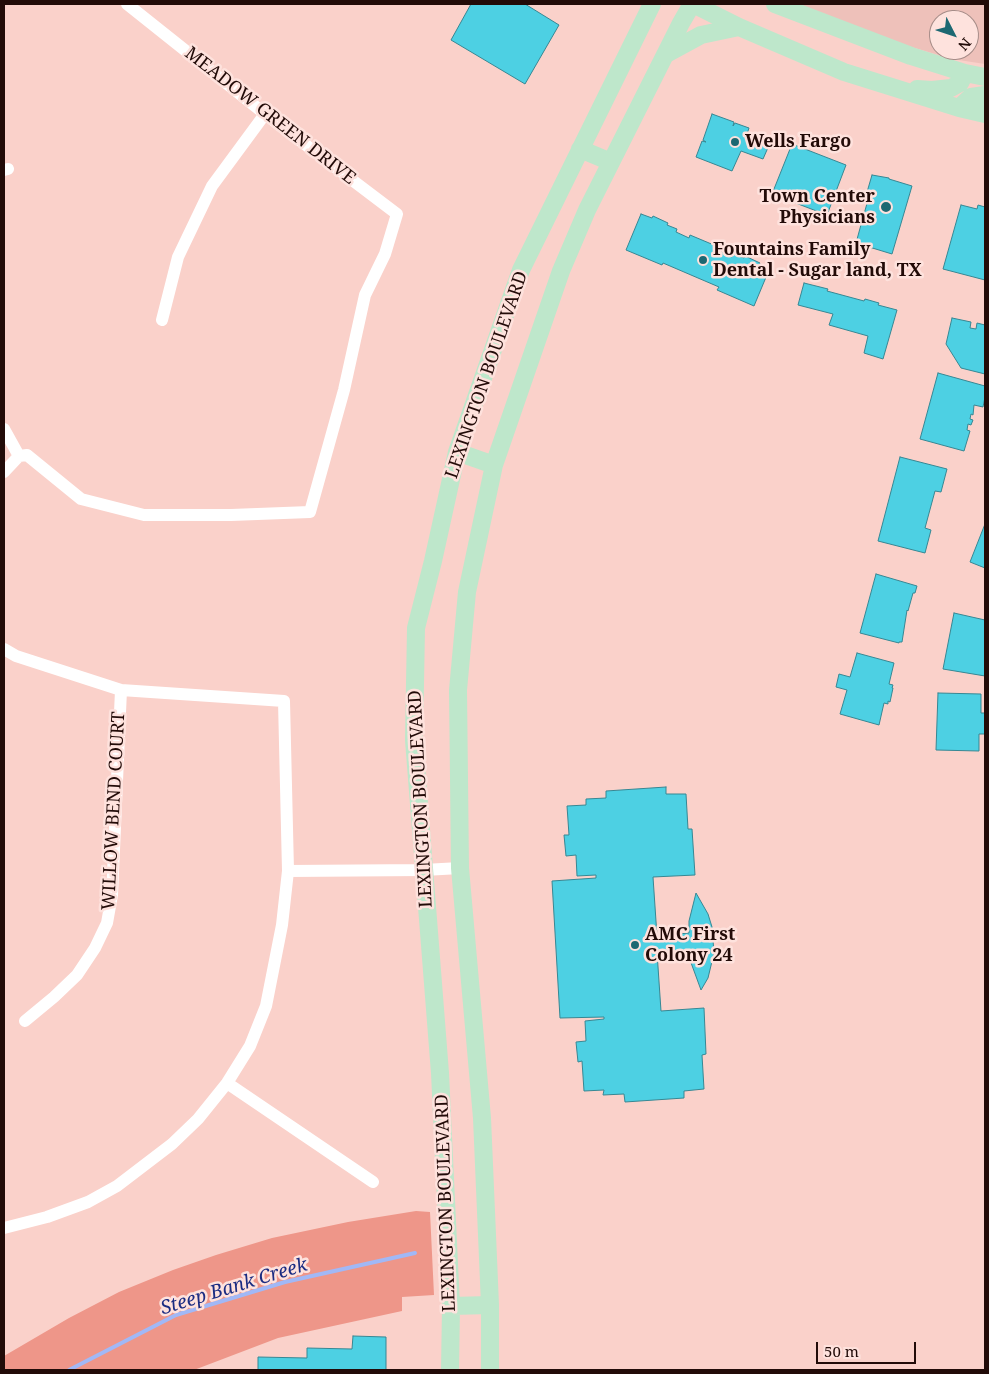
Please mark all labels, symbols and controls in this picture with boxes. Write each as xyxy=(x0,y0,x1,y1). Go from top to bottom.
north arrow xyxy=(929,10,979,60)
text: N xyxy=(954,34,976,55)
street label: MEADOW GREEN DRIVE xyxy=(180,43,360,189)
place label: Wells Fargo xyxy=(745,131,851,153)
marker: Wells Fargo xyxy=(729,136,741,148)
place label: Town Center Physicians xyxy=(759,186,875,228)
marker: Town Center Physicians xyxy=(879,200,893,214)
place label: Fountains Family Dental - Sugar land, TX xyxy=(713,239,922,282)
marker: Fountains Family Dental - Sugar land, TX xyxy=(697,254,709,266)
street label: LEXINGTON BOULEVARD xyxy=(441,268,533,482)
street label: LEXINGTON BOULEVARD xyxy=(405,690,437,908)
street label: WILLOW BEND COURT xyxy=(98,711,130,911)
place label: AMC First Colony 24 xyxy=(645,924,735,966)
marker: AMC First Colony 24 xyxy=(629,939,641,951)
street label: LEXINGTON BOULEVARD xyxy=(431,1094,461,1312)
water label: Steep Bank Creek xyxy=(158,1254,310,1320)
scale bar xyxy=(819,1332,919,1364)
text: 50 m xyxy=(824,1341,859,1361)

